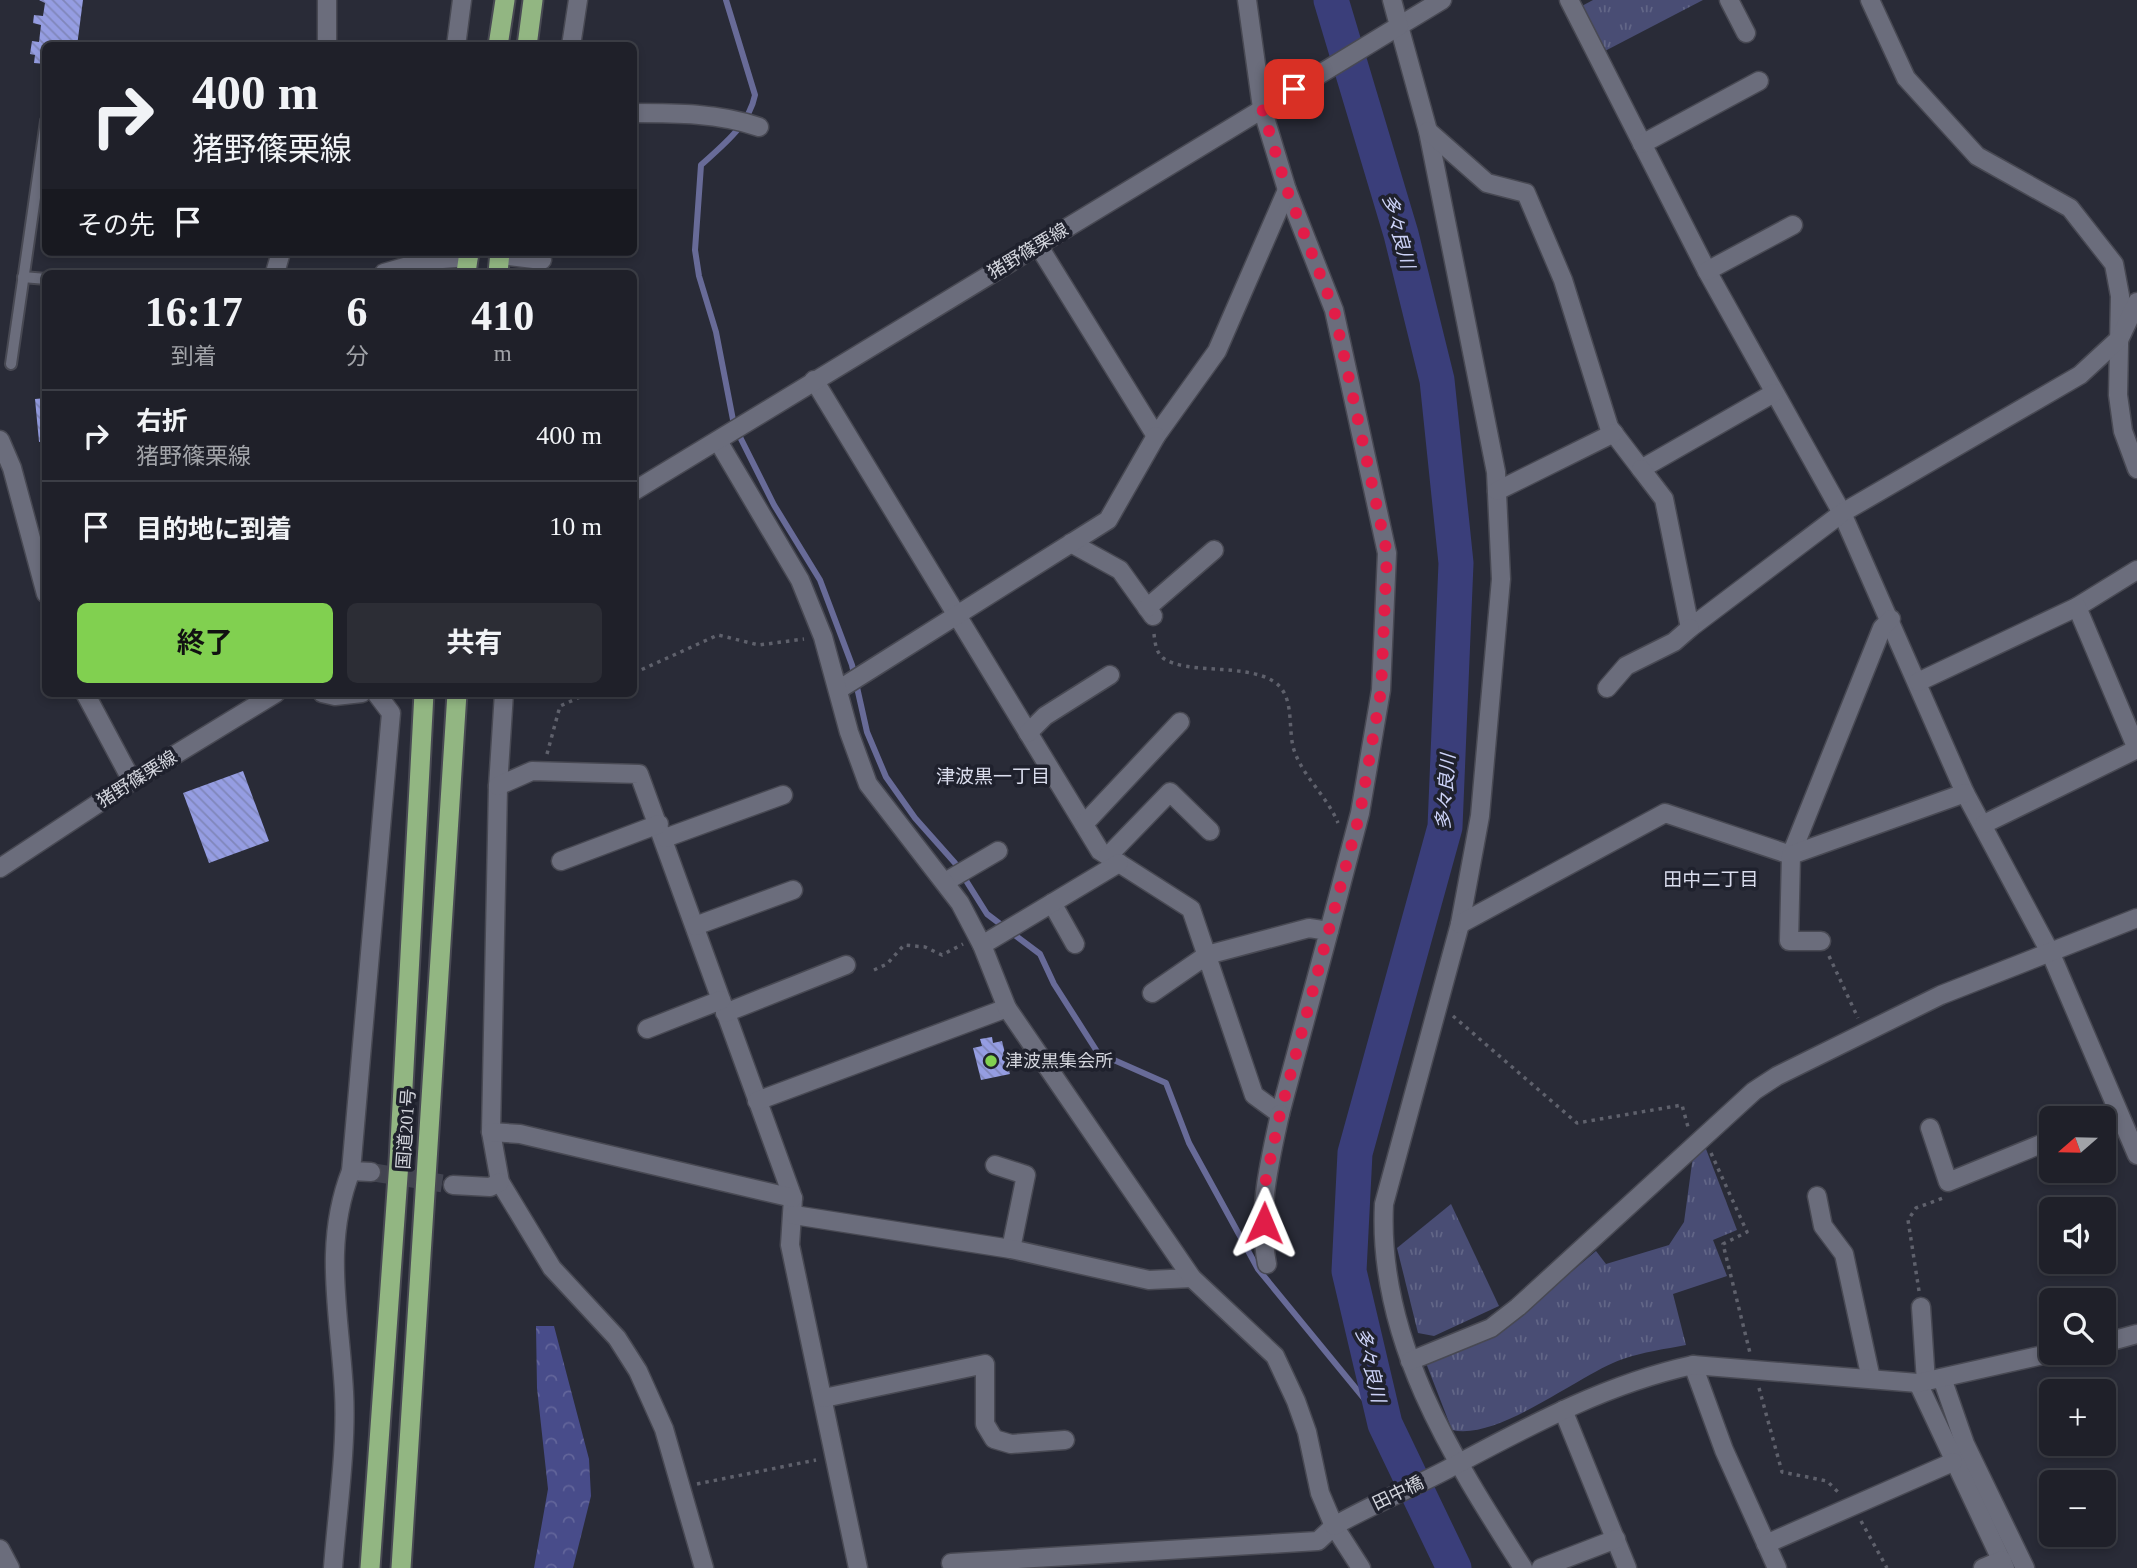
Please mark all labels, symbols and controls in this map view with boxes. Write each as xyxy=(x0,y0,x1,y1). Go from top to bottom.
pin xyxy=(1264,59,1324,119)
text: 400 m xyxy=(192,65,319,120)
icon: right xyxy=(77,70,168,161)
icon: arrive xyxy=(1275,70,1313,108)
text: 猪野篠栗線 xyxy=(192,131,352,167)
water label: 多々良川 xyxy=(1379,192,1419,272)
icon: arrive xyxy=(169,203,207,241)
text: その先 xyxy=(77,211,155,240)
street label: 猪野篠栗線 xyxy=(984,219,1072,283)
text: 16:17 xyxy=(145,289,243,335)
text: 6 xyxy=(347,289,368,335)
text: 410 xyxy=(471,293,534,339)
text: m xyxy=(494,341,512,366)
text: 到着 xyxy=(171,344,217,369)
text: 分 xyxy=(346,344,369,369)
text: 右折 xyxy=(136,407,188,436)
icon: right xyxy=(77,417,115,455)
text: 400 m xyxy=(536,421,602,450)
text: 猪野篠栗線 xyxy=(136,444,251,469)
icon: arrive xyxy=(77,508,115,546)
text: 10 m xyxy=(549,512,602,541)
text: 目的地に到着 xyxy=(136,515,292,544)
button: 終了 xyxy=(77,603,333,683)
button: 共有 xyxy=(347,603,602,683)
street label: 猪野篠栗線 xyxy=(94,747,180,811)
water label: 多々良川 xyxy=(1432,751,1459,831)
district label: 津波黒一丁目 xyxy=(936,766,1050,787)
district label: 田中二丁目 xyxy=(1663,869,1759,890)
place label: 津波黒集会所 xyxy=(1005,1051,1113,1071)
marker: 津波黒集会所 xyxy=(983,1053,999,1069)
street label: 国道201号 xyxy=(393,1088,419,1170)
north arrow xyxy=(2039,1106,2116,1183)
map controls xyxy=(2039,1106,2116,1547)
position arrow xyxy=(1227,1186,1301,1260)
button: sound xyxy=(2039,1197,2116,1274)
button: search xyxy=(2039,1288,2116,1365)
water label: 多々良川 xyxy=(1352,1326,1390,1406)
button: + xyxy=(2039,1379,2116,1456)
button: − xyxy=(2039,1470,2116,1547)
street label: 田中橋 xyxy=(1369,1472,1427,1514)

